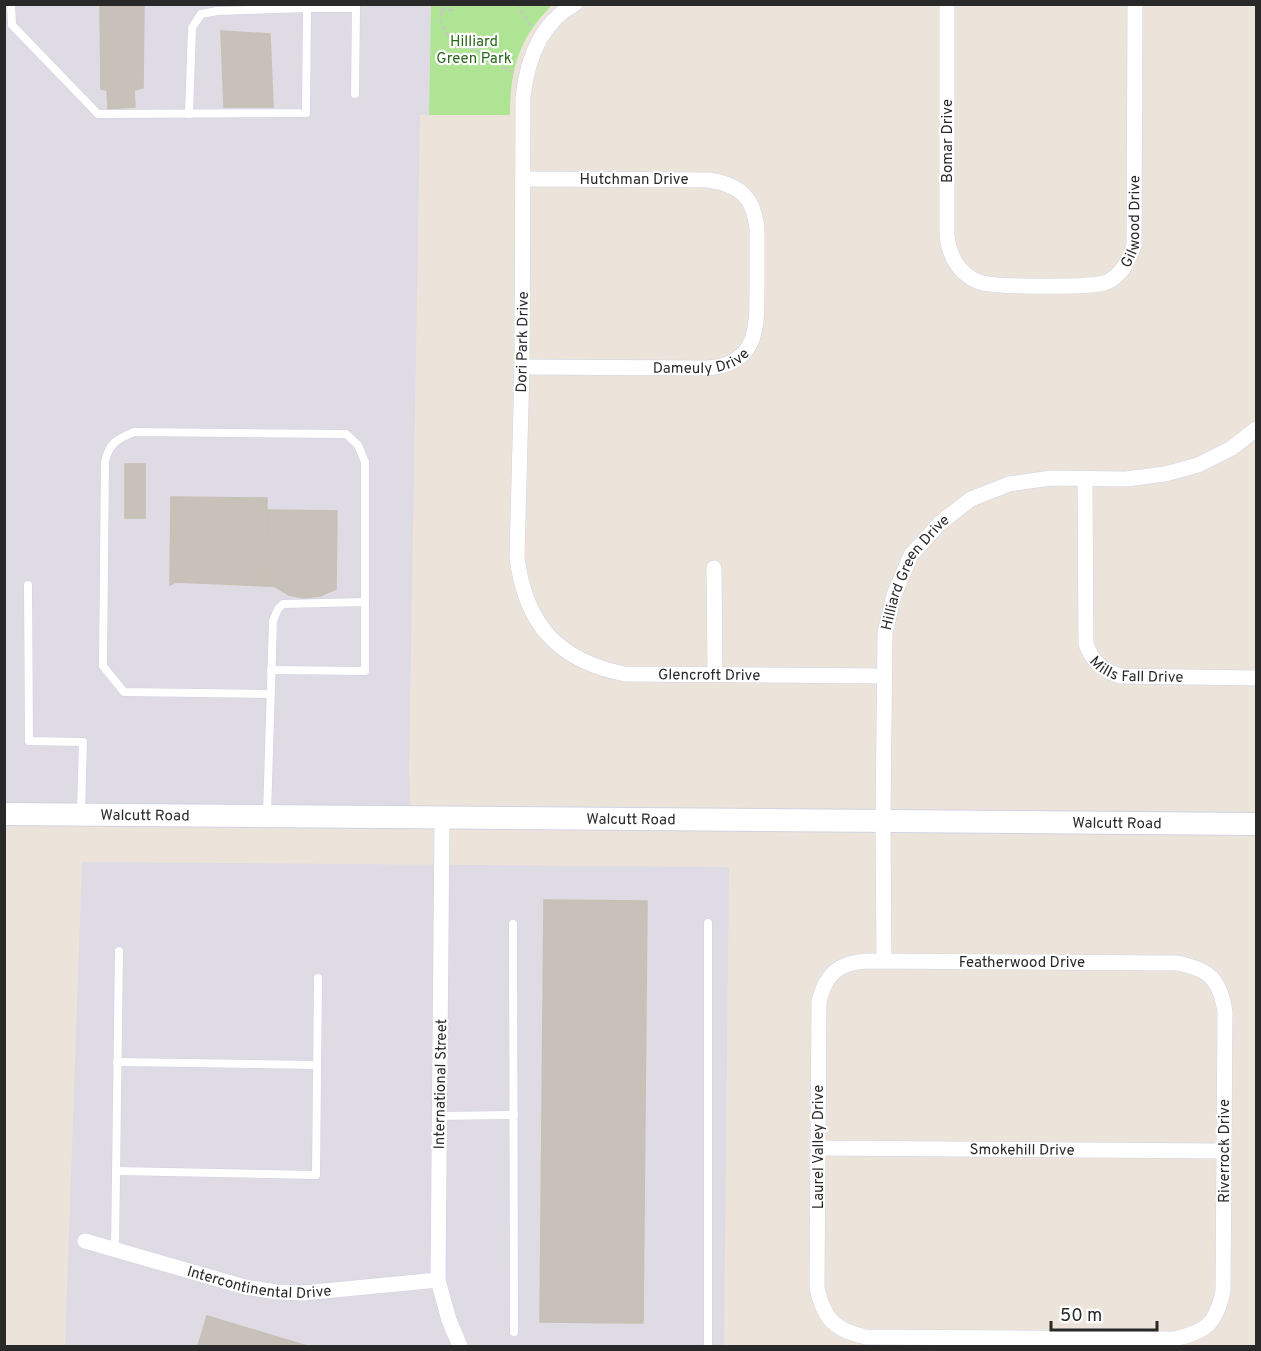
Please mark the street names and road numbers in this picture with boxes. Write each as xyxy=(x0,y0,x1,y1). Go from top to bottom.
street label: Bomar Drive xyxy=(939,99,958,183)
street label: Hutchman Drive xyxy=(580,171,688,190)
street label: Gilwood Drive xyxy=(1117,175,1145,272)
street label: Dori Park Drive xyxy=(513,291,534,393)
street label: Dameuly Drive xyxy=(653,345,754,379)
street label: Hilliard Green Drive xyxy=(878,511,954,632)
street label: Mills Fall Drive xyxy=(1085,653,1184,688)
street label: Glencroft Drive xyxy=(658,666,760,686)
street label: Walcutt Road xyxy=(100,807,190,826)
street label: Walcutt Road xyxy=(586,811,676,830)
street label: Walcutt Road xyxy=(1072,815,1162,834)
street label: Featherwood Drive xyxy=(959,954,1085,973)
street label: International Street xyxy=(431,1018,452,1150)
street label: Laurel Valley Drive xyxy=(810,1085,829,1209)
street label: Riverrock Drive xyxy=(1216,1099,1235,1203)
street label: Smokehill Drive xyxy=(969,1141,1075,1161)
street label: Intercontinental Drive xyxy=(184,1263,332,1304)

